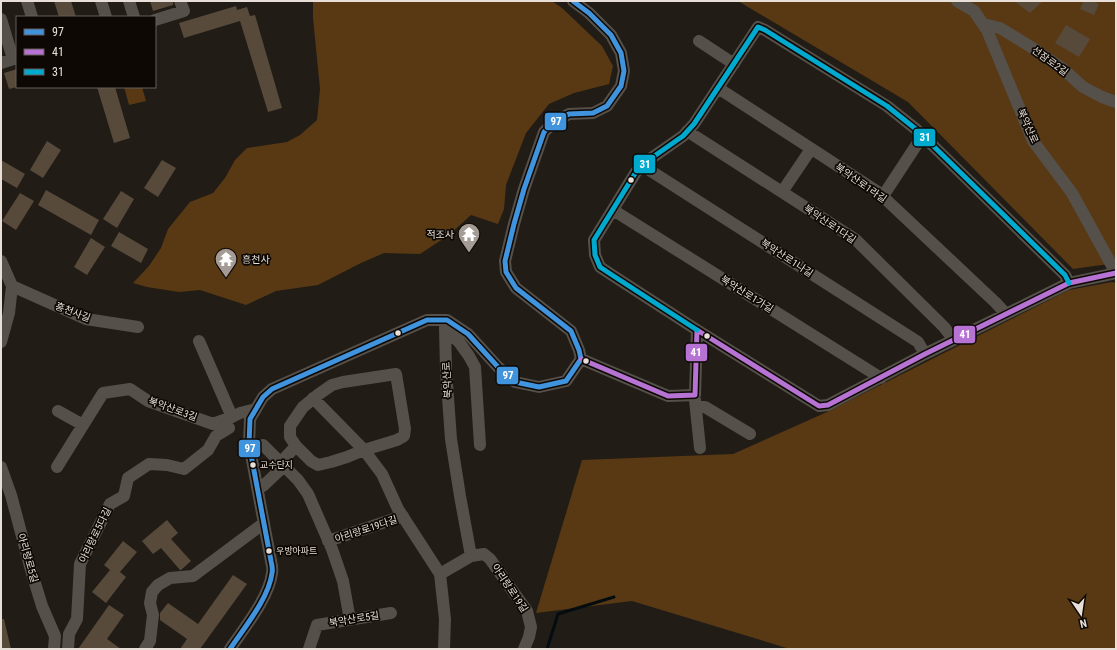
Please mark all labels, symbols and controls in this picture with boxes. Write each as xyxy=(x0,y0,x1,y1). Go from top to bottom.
legend xyxy=(16,16,156,88)
text: 97 xyxy=(52,25,64,39)
street label: 선잠로2길 xyxy=(1030,44,1070,78)
text: 41 xyxy=(52,45,64,59)
text: 31 xyxy=(52,65,64,79)
street label: 북악산로 xyxy=(1015,107,1041,145)
line badge: 97 xyxy=(544,112,567,131)
text: 97 xyxy=(550,115,562,128)
line badge: 31 xyxy=(913,128,936,147)
text: 31 xyxy=(919,131,931,144)
line badge: 31 xyxy=(633,154,656,174)
text: 31 xyxy=(639,158,651,171)
street label: 북악산로1라길 xyxy=(833,161,889,205)
unlabelled marker xyxy=(626,175,636,185)
street label: 북악산로1다길 xyxy=(802,203,858,245)
temple icon: 적조사 xyxy=(456,221,482,254)
place label: 적조사 xyxy=(426,229,455,240)
street label: 북악산로1나길 xyxy=(759,237,815,279)
temple icon: 흥천사 xyxy=(213,246,239,279)
place label: 흥천사 xyxy=(242,254,270,265)
street label: 북악산로1가길 xyxy=(719,273,775,315)
street label: 흥천사길 xyxy=(54,300,92,324)
line badge: 41 xyxy=(953,325,976,344)
unlabelled marker xyxy=(393,328,403,338)
text: 41 xyxy=(959,328,971,341)
unlabelled marker xyxy=(702,331,712,341)
line badge: 41 xyxy=(685,343,708,362)
text: 41 xyxy=(690,346,702,359)
unlabelled marker xyxy=(581,356,591,366)
street label: 북악산로 xyxy=(441,361,453,399)
line badge: 97 xyxy=(496,366,519,385)
text: 97 xyxy=(502,369,514,382)
street label: 북악산로3길 xyxy=(147,395,199,423)
line badge: 97 xyxy=(238,439,261,458)
text: 97 xyxy=(244,442,256,455)
marker: 교수단지 xyxy=(248,460,258,470)
place label: 교수단지 xyxy=(260,460,293,470)
street label: 아리랑로5다길 xyxy=(77,506,113,564)
street label: 아리랑로19다길 xyxy=(333,514,399,544)
street label: 아리랑로5길 xyxy=(16,532,40,584)
marker: 우방아파트 xyxy=(264,546,274,556)
place label: 우방아파트 xyxy=(276,546,317,556)
street label: 아리랑로19길 xyxy=(490,562,530,614)
north arrow xyxy=(1061,594,1101,634)
street label: 북악산로5길 xyxy=(328,610,380,628)
text: N xyxy=(1078,616,1088,630)

